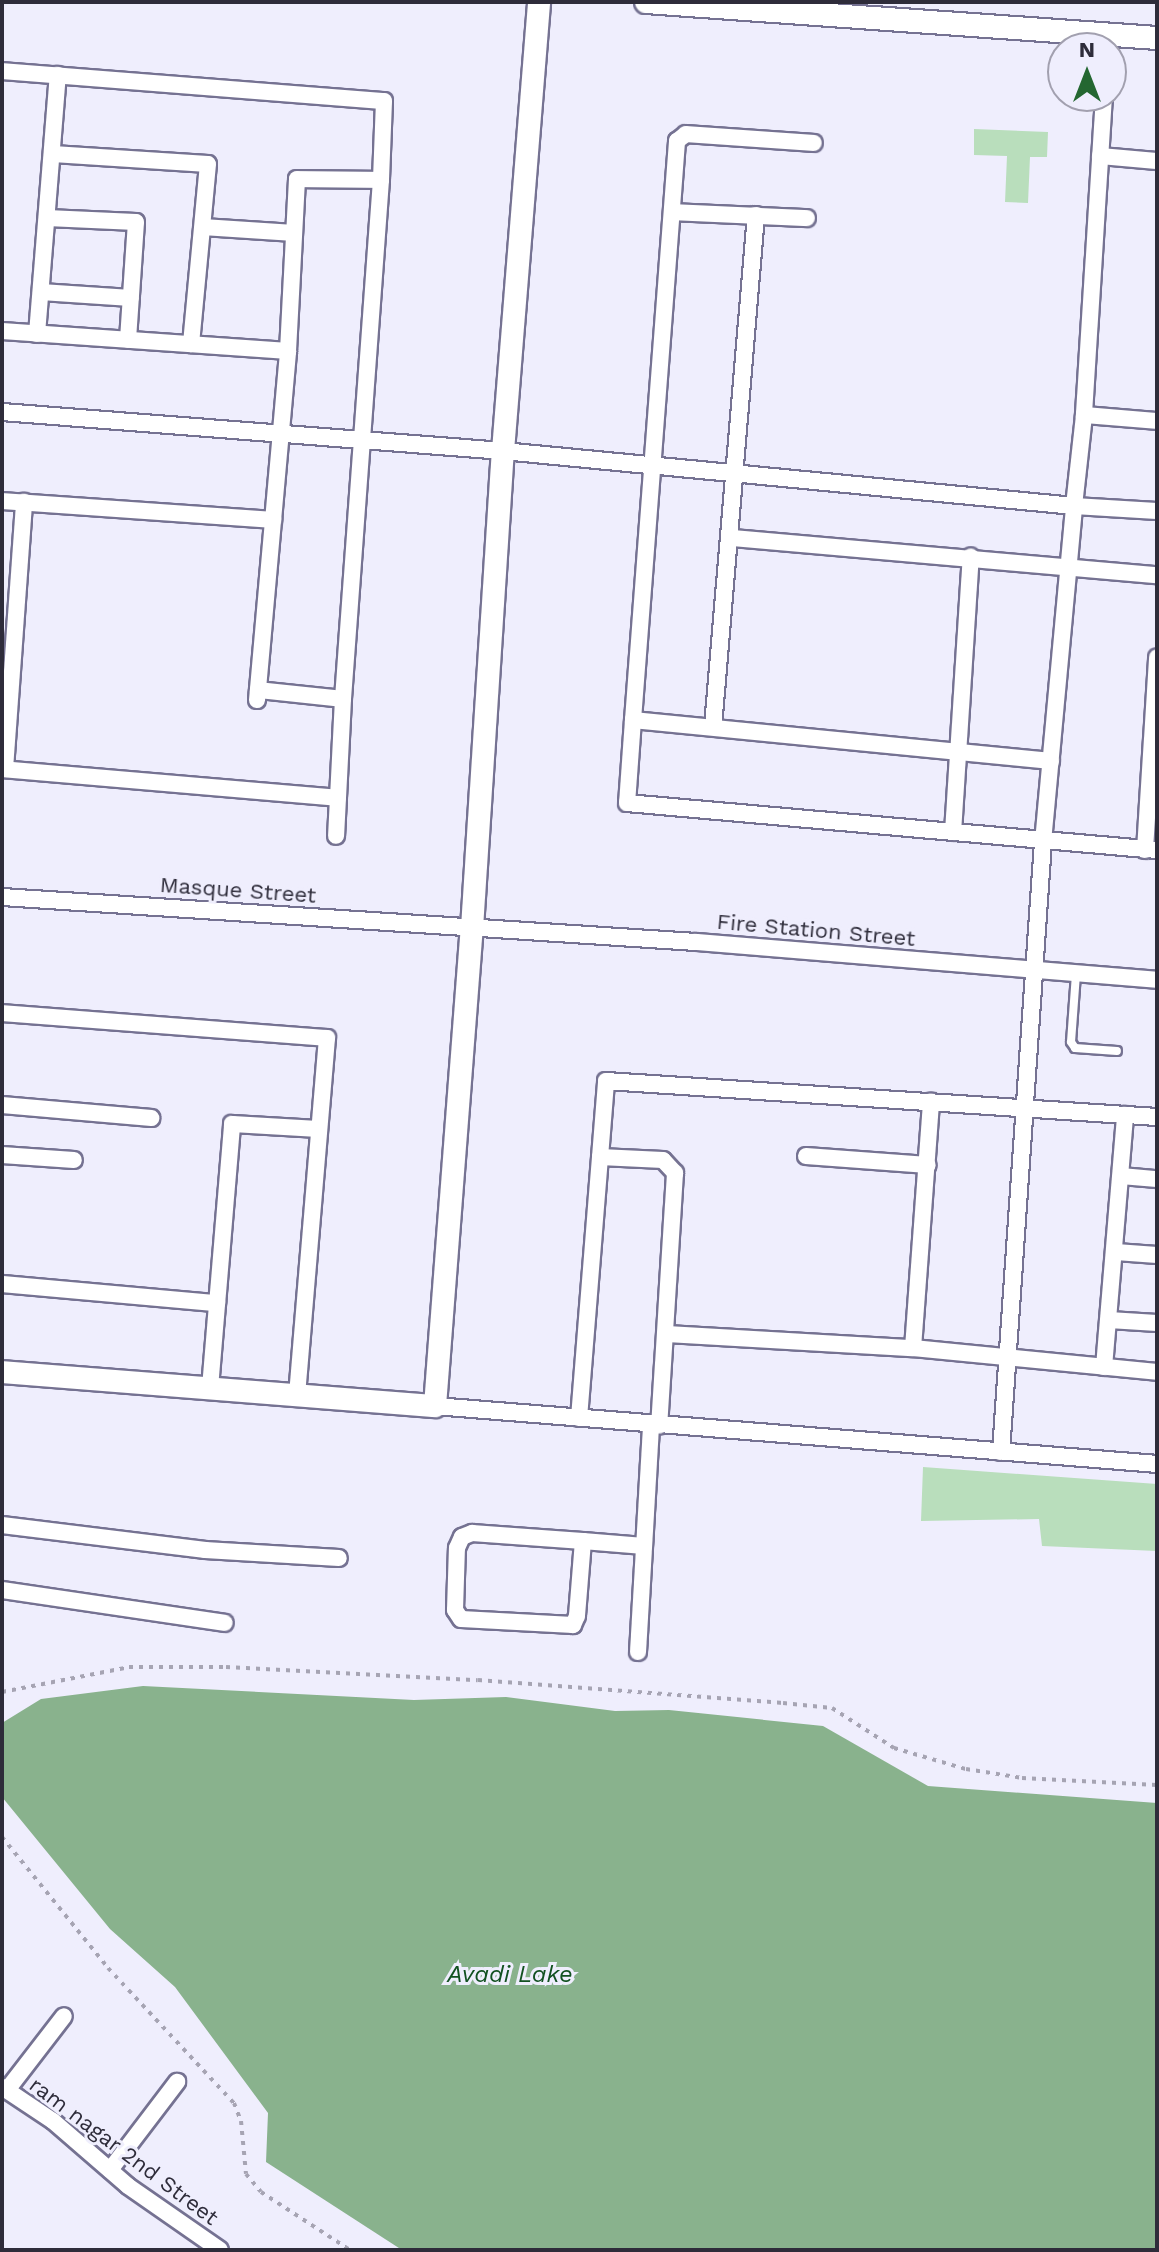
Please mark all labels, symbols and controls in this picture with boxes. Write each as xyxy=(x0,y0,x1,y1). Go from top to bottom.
north arrow xyxy=(1047,32,1127,112)
text: N xyxy=(1079,37,1095,62)
street label: Masque Street xyxy=(159,871,317,909)
street label: Fire Station Street xyxy=(716,908,916,952)
water label: Avadi Lake xyxy=(447,1961,573,1989)
street label: ram nagar 2nd Street xyxy=(24,2071,224,2231)

